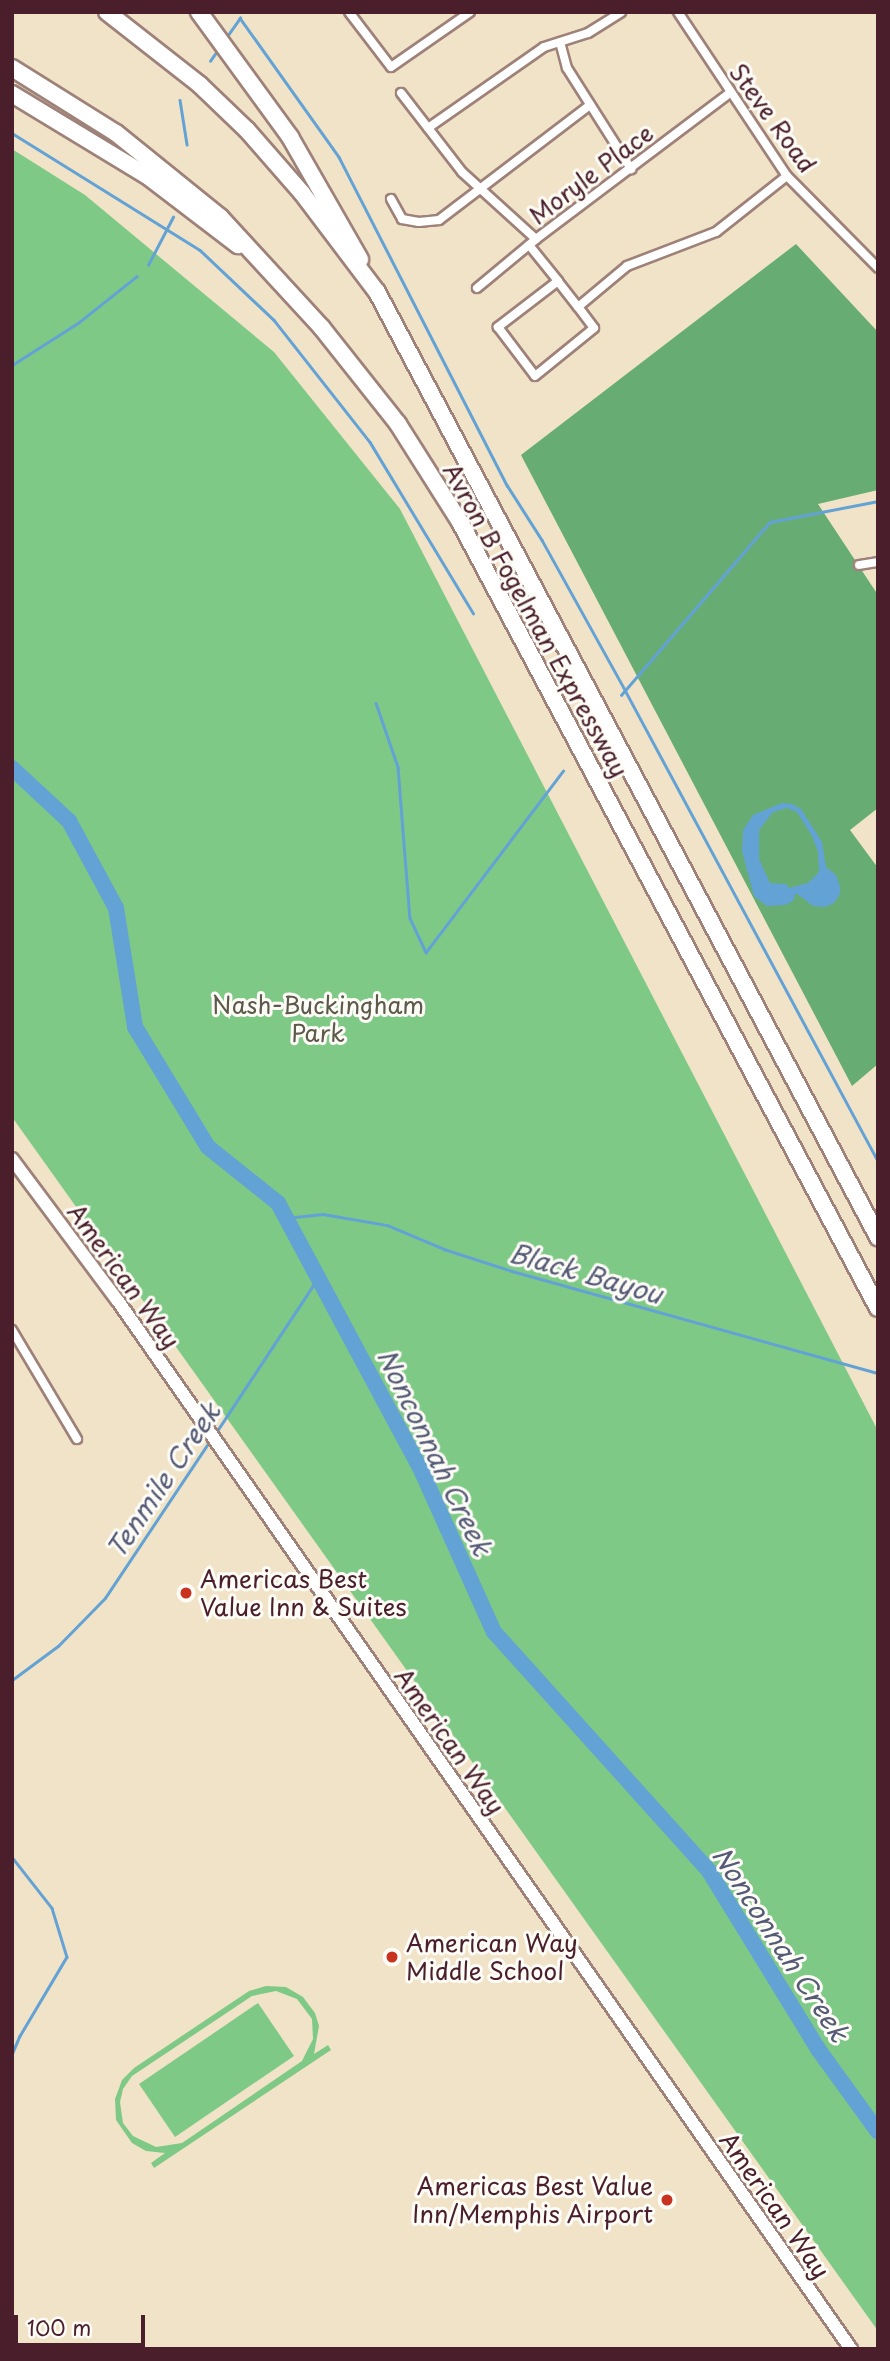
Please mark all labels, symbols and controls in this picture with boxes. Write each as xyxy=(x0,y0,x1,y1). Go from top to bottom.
street label: Steve Road xyxy=(724,58,822,178)
street label: Moryle Place xyxy=(523,118,659,230)
street label: Avron B Fogelman Expressway xyxy=(438,459,634,781)
park label: Nash-Buckingham Park xyxy=(212,991,424,1047)
street label: American Way xyxy=(62,1198,186,1354)
water label: Black Bayou xyxy=(506,1236,666,1310)
water label: Nonconnah Creek xyxy=(371,1343,499,1561)
water label: Tenmile Creek xyxy=(99,1396,227,1564)
place label: Americas Best Value Inn & Suites xyxy=(200,1565,409,1621)
marker: Americas Best Value Inn & Suites xyxy=(178,1585,194,1601)
street label: American Way xyxy=(389,1663,511,1819)
water label: Nonconnah Creek xyxy=(706,1841,856,2047)
place label: American Way Middle School xyxy=(406,1929,577,1985)
marker: American Way Middle School xyxy=(384,1949,400,1965)
street label: American Way xyxy=(714,2127,836,2283)
place label: Americas Best Value Inn/Memphis Airport xyxy=(411,2172,653,2228)
marker: Americas Best Value Inn/Memphis Airport xyxy=(659,2192,675,2208)
scale bar xyxy=(18,2302,149,2346)
text: 100 m xyxy=(27,2311,91,2343)

